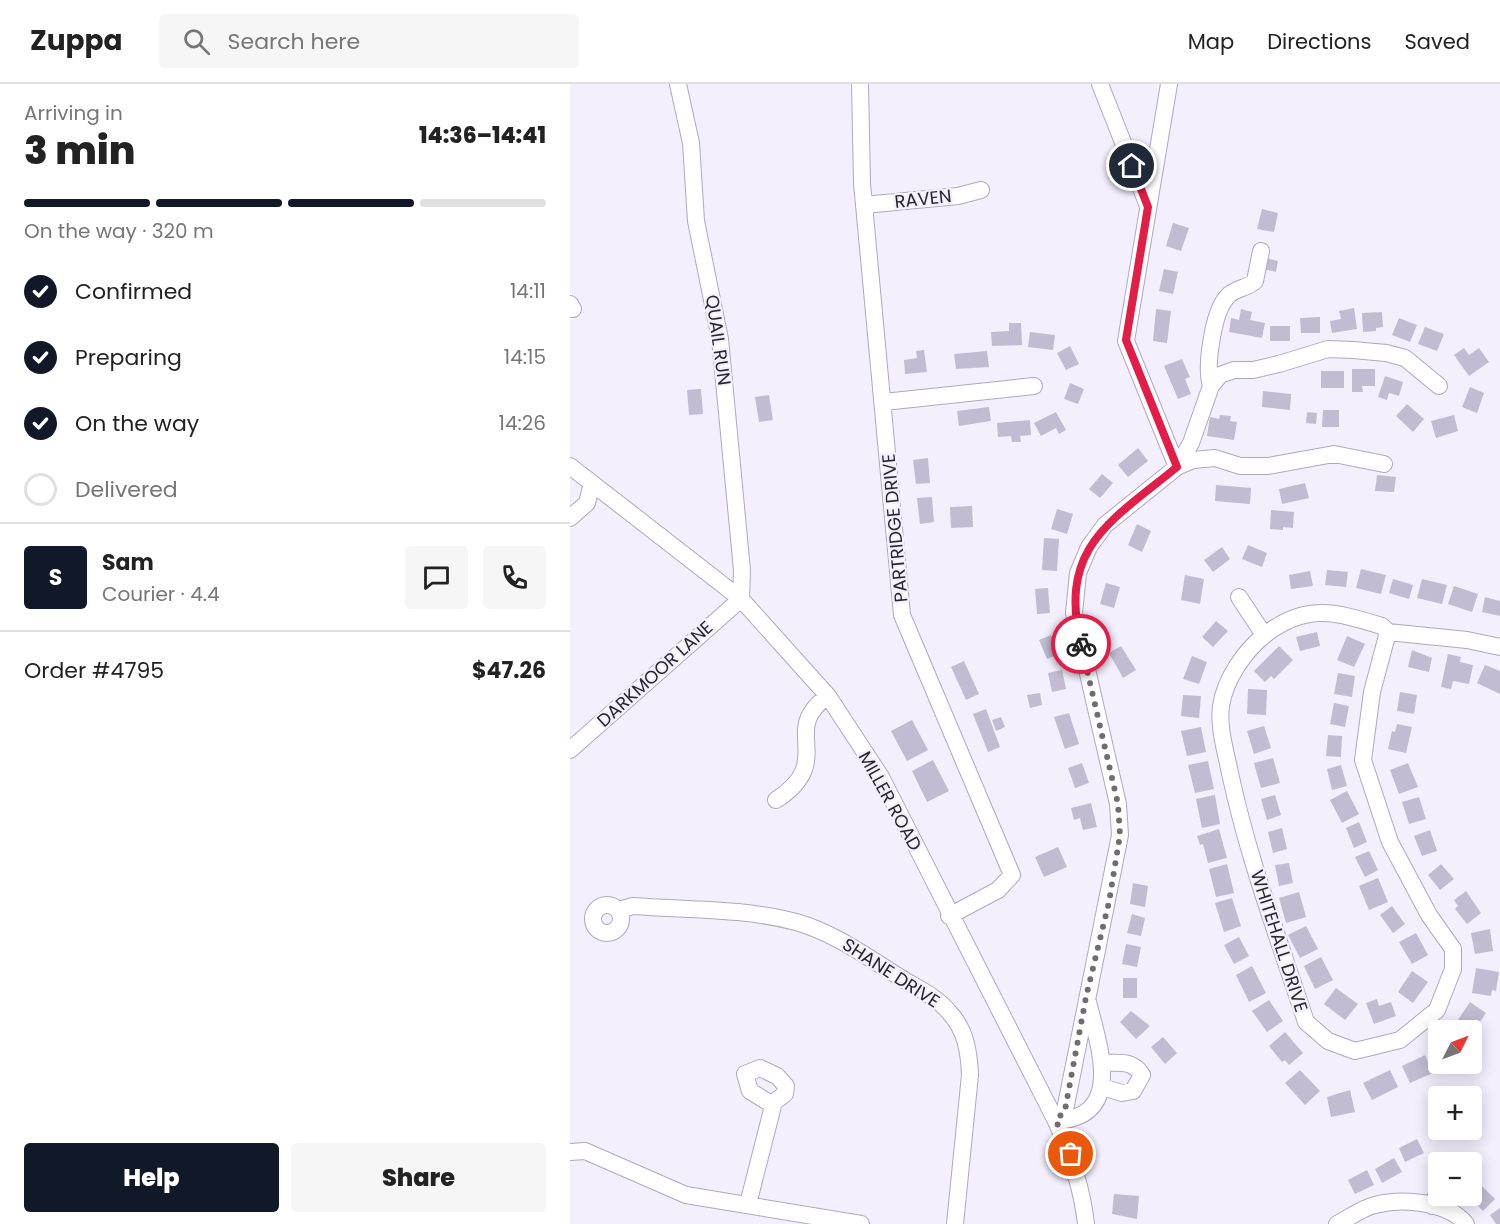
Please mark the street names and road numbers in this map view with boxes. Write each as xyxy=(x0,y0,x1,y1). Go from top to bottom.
street label: RAVEN xyxy=(893,183,953,214)
street label: QUAIL RUN xyxy=(700,293,737,387)
street label: PARTRIDGE DRIVE xyxy=(876,453,913,603)
street label: DARKMOOR LANE xyxy=(591,615,718,732)
street label: MILLER ROAD xyxy=(853,746,928,855)
street label: WHITEHALL DRIVE xyxy=(1245,867,1314,1015)
street label: SHANE DRIVE xyxy=(838,932,945,1013)

